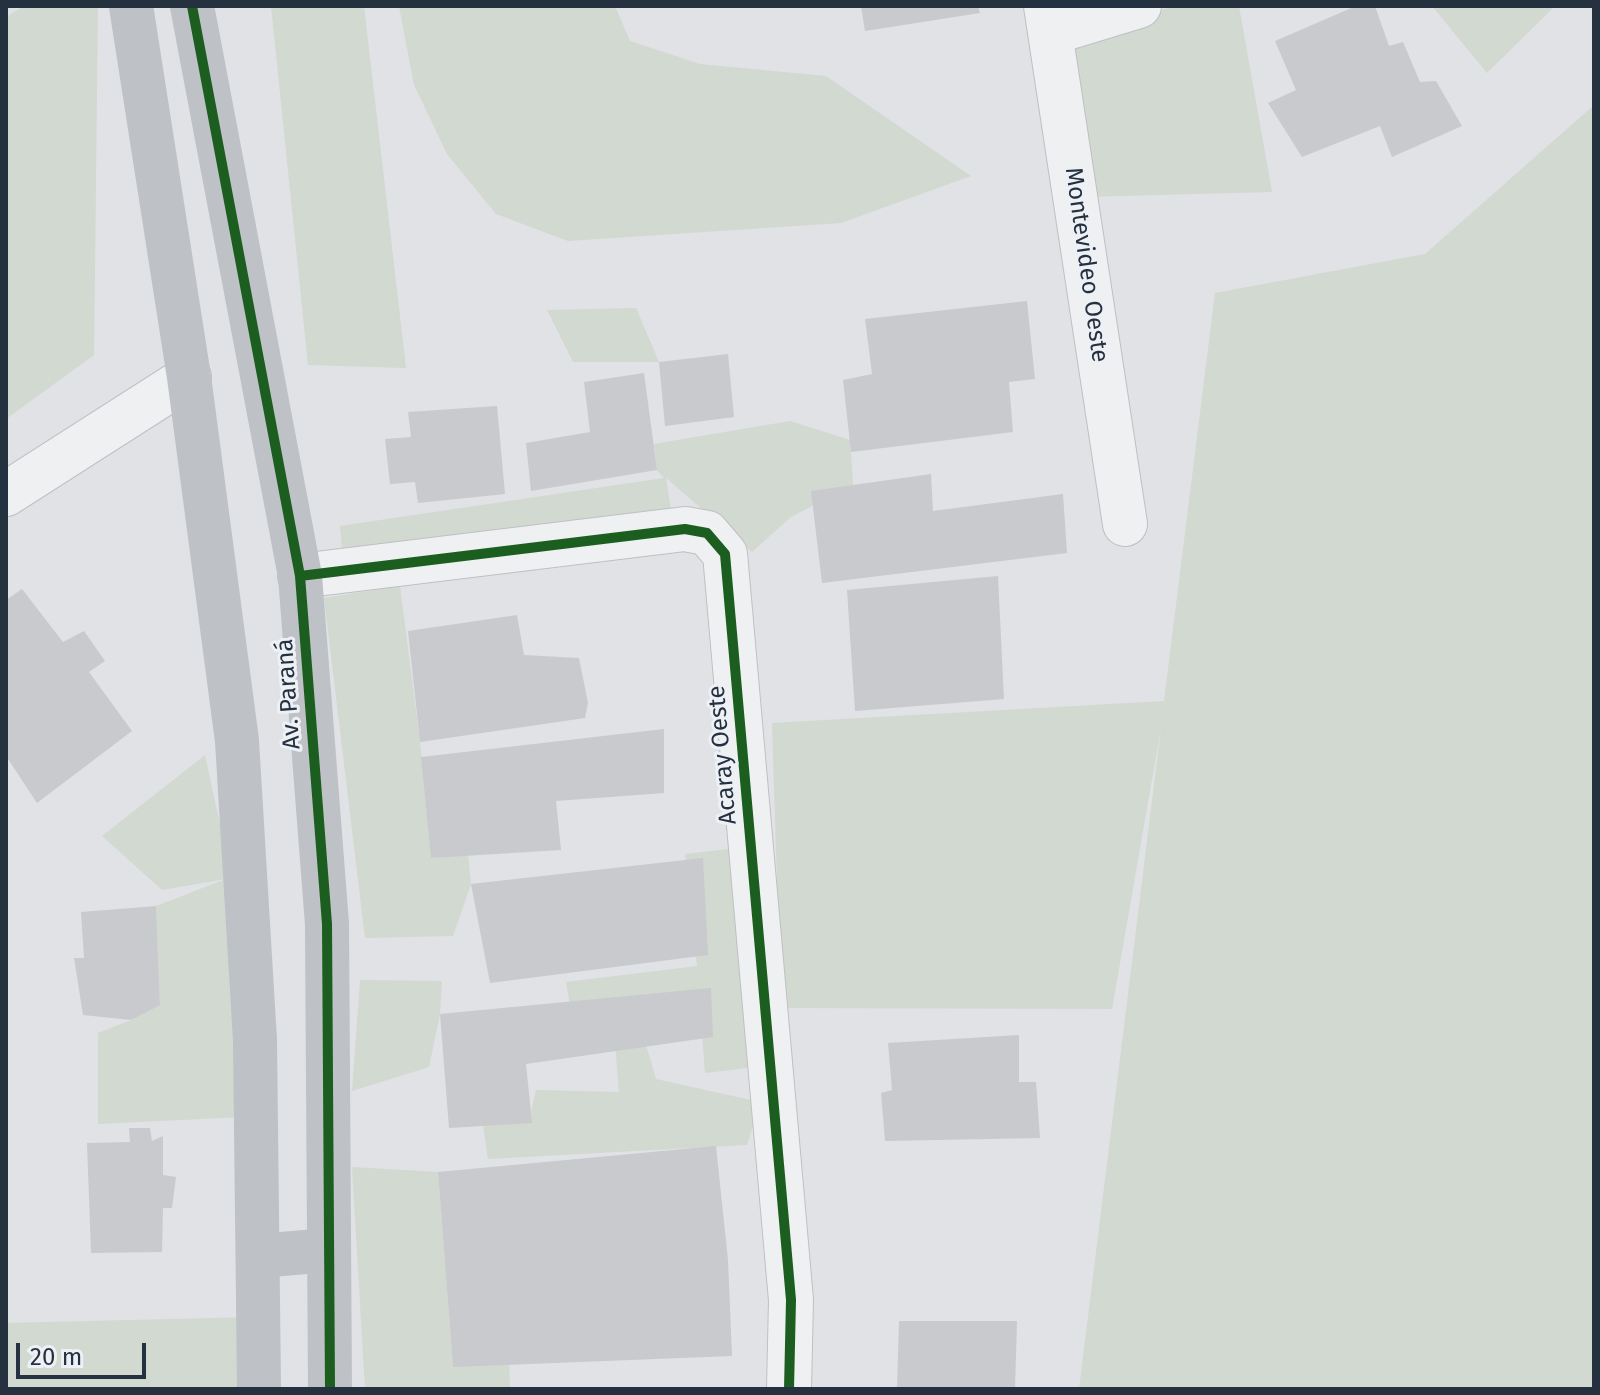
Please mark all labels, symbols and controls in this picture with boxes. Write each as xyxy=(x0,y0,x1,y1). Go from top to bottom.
street label: Montevideo Oeste xyxy=(1058,166,1114,364)
street label: Av. Paraná xyxy=(271,638,307,750)
street label: Acaray Oeste xyxy=(703,684,743,826)
scale bar xyxy=(20,1327,150,1377)
text: 20 m xyxy=(30,1343,82,1371)

